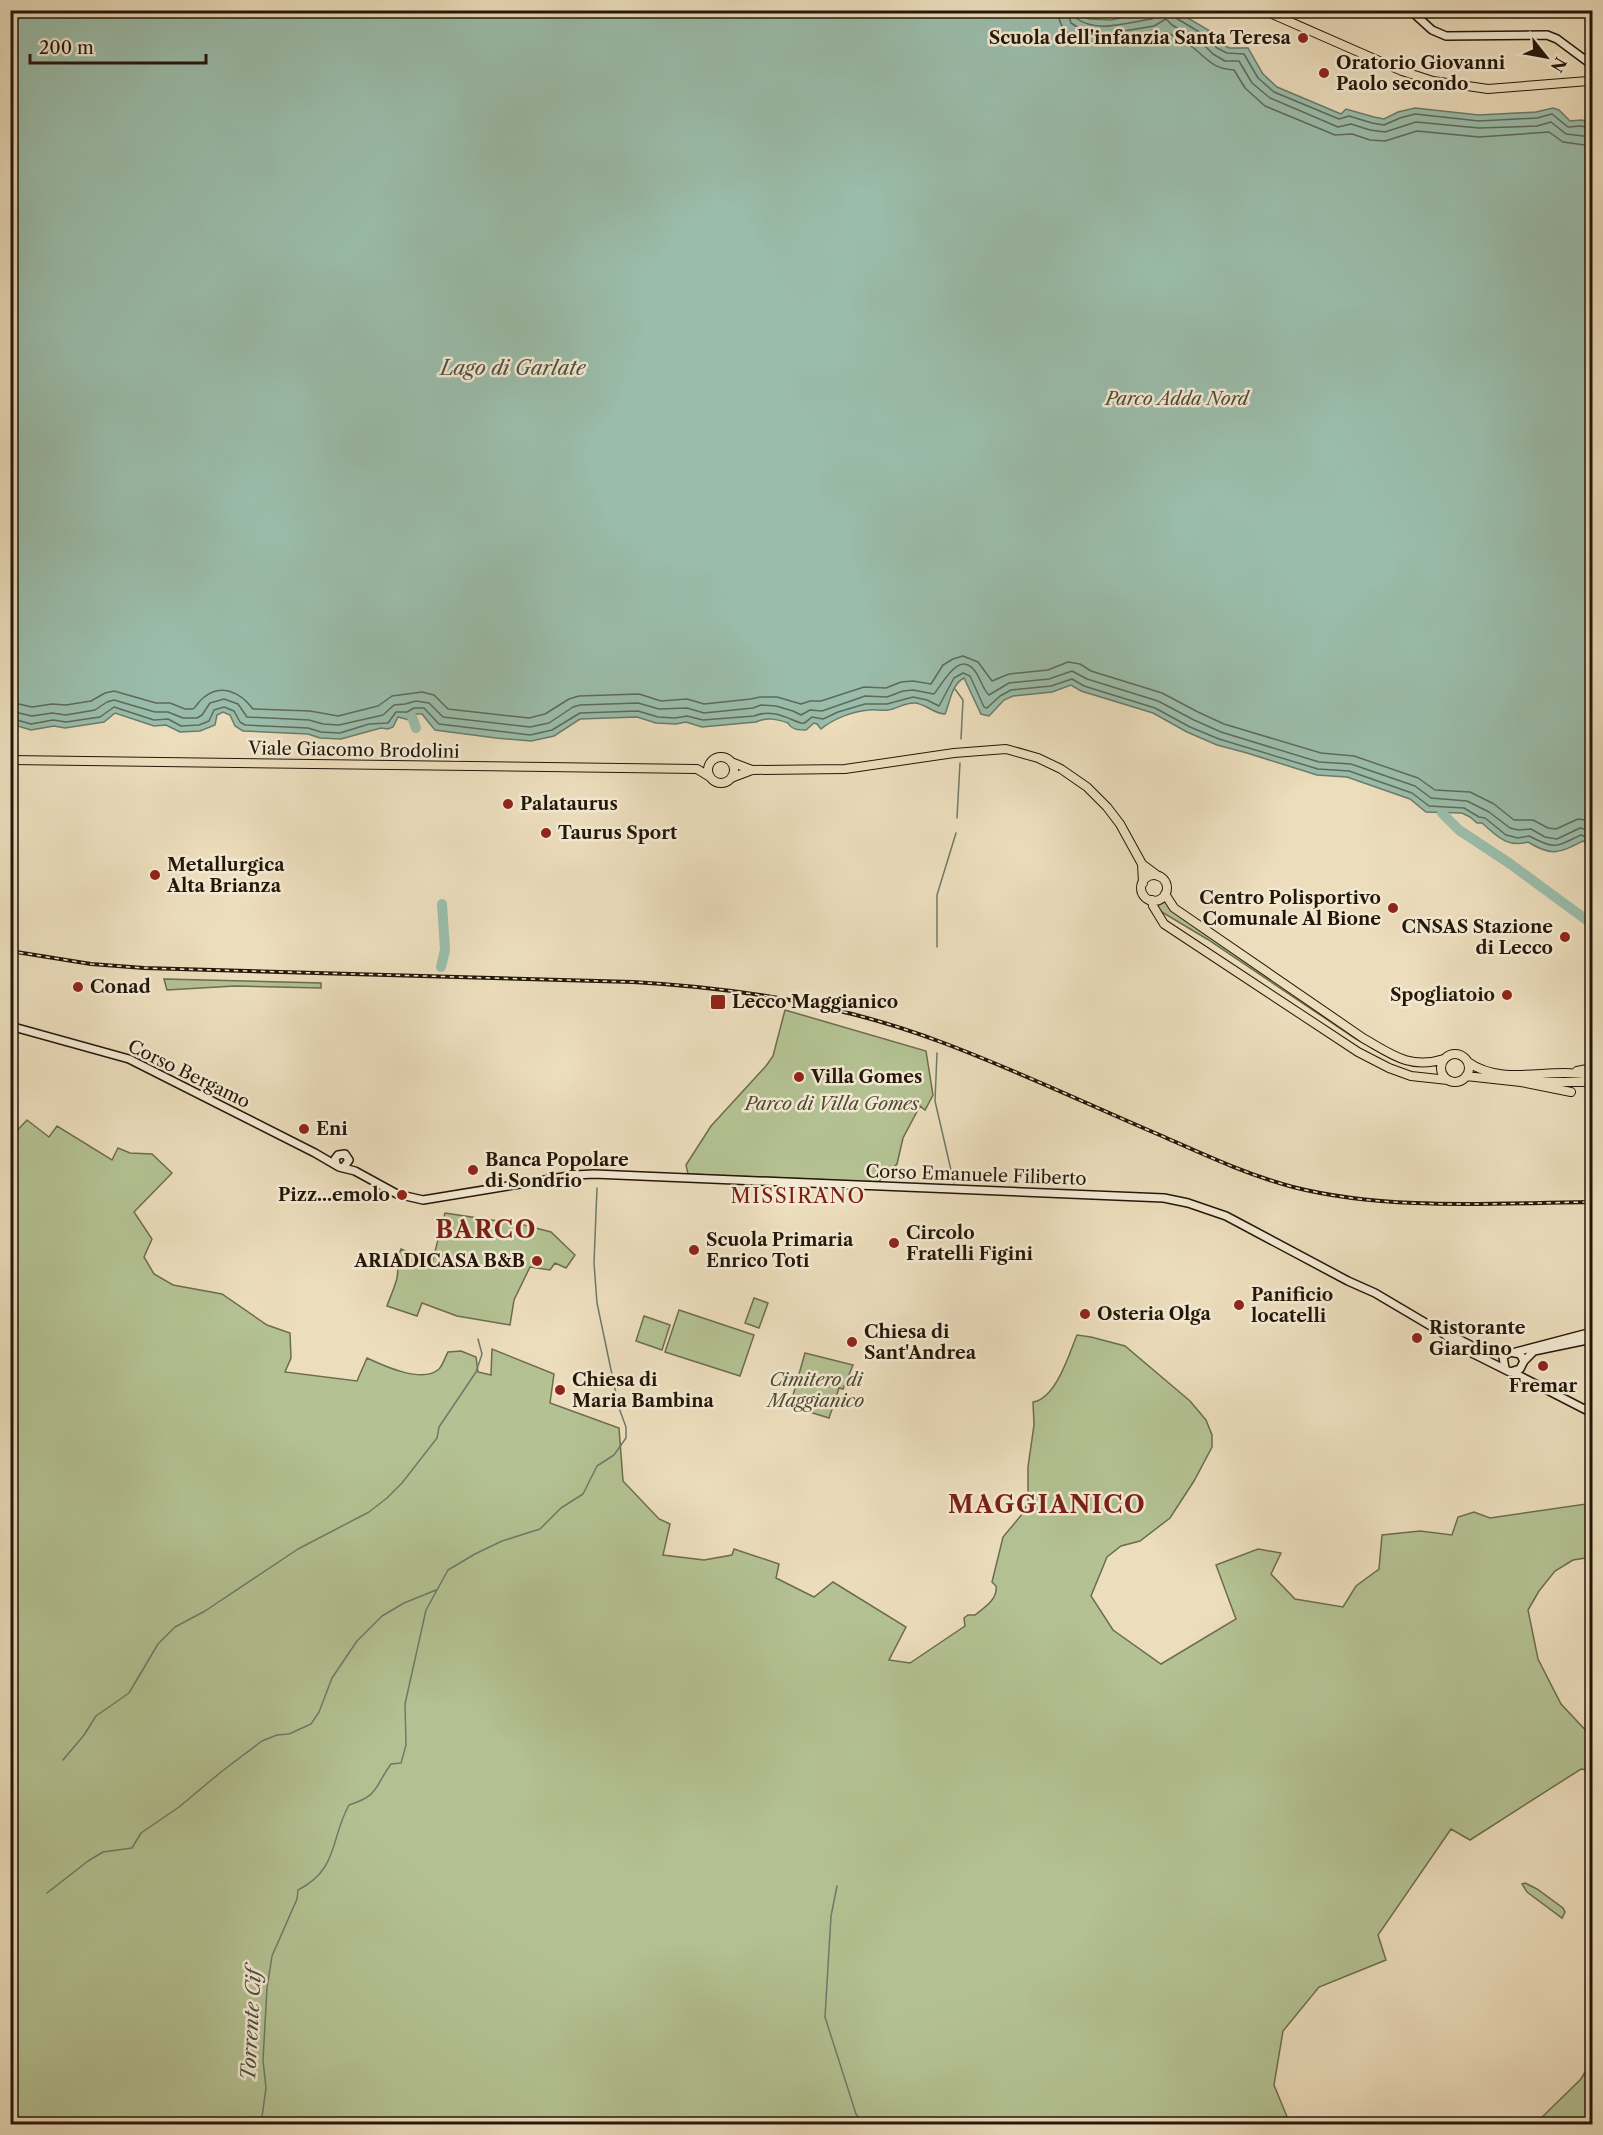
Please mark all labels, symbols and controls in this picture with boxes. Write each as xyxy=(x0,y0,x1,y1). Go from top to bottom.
scale bar xyxy=(30,27,206,65)
place label: Scuola dell'infanzia Santa Teresa xyxy=(989,27,1292,49)
north arrow xyxy=(1516,27,1576,87)
marker: Scuola dell'infanzia Santa Teresa xyxy=(1296,31,1310,45)
text: 200 m xyxy=(39,37,94,59)
place label: Oratorio Giovanni Paolo secondo xyxy=(1336,52,1506,95)
text: N xyxy=(1547,54,1571,76)
marker: Oratorio Giovanni Paolo secondo xyxy=(1317,66,1331,80)
water label: Lago di Garlate xyxy=(438,356,587,380)
park label: Parco Adda Nord xyxy=(1103,388,1251,410)
street label: Viale Giacomo Brodolini xyxy=(247,737,460,763)
place label: Palataurus xyxy=(520,793,618,815)
marker: Palataurus xyxy=(501,797,515,811)
place label: Taurus Sport xyxy=(558,822,678,844)
marker: Taurus Sport xyxy=(539,826,553,840)
place label: Metallurgica Alta Brianza xyxy=(166,854,285,897)
marker: Metallurgica Alta Brianza xyxy=(148,868,162,882)
place label: Centro Polisportivo Comunale Al Bione xyxy=(1199,887,1381,930)
marker: Centro Polisportivo Comunale Al Bione xyxy=(1386,901,1400,915)
place label: CNSAS Stazione di Lecco xyxy=(1402,916,1553,959)
marker: CNSAS Stazione di Lecco xyxy=(1558,930,1572,944)
place label: Conad xyxy=(90,976,151,998)
marker: Conad xyxy=(71,980,85,994)
place label: Spogliatoio xyxy=(1390,984,1495,1006)
marker: Spogliatoio xyxy=(1500,988,1514,1002)
place label: Lecco Maggianico xyxy=(732,991,898,1013)
marker: Lecco Maggianico xyxy=(709,993,727,1011)
street label: Corso Bergamo xyxy=(124,1035,254,1113)
place label: Villa Gomes xyxy=(810,1066,922,1088)
marker: Villa Gomes xyxy=(792,1070,806,1084)
park label: Parco di Villa Gomes xyxy=(743,1093,919,1115)
place label: Eni xyxy=(316,1118,348,1140)
marker: Eni xyxy=(297,1122,311,1136)
place label: Banca Popolare di Sondrio xyxy=(485,1149,629,1192)
street label: Corso Emanuele Filiberto xyxy=(865,1160,1087,1190)
marker: Banca Popolare di Sondrio xyxy=(466,1163,480,1177)
place label: Pizz...emolo xyxy=(278,1184,390,1206)
district label: MISSIRANO xyxy=(730,1184,866,1208)
marker: Pizz...emolo xyxy=(395,1188,409,1202)
district label: BARCO xyxy=(435,1215,537,1244)
place label: Circolo Fratelli Figini xyxy=(906,1222,1033,1265)
place label: Scuola Primaria Enrico Toti xyxy=(706,1229,854,1272)
marker: Circolo Fratelli Figini xyxy=(887,1236,901,1250)
marker: Scuola Primaria Enrico Toti xyxy=(687,1243,701,1257)
place label: ARIADICASA B&B xyxy=(353,1250,525,1272)
marker: ARIADICASA B&B xyxy=(530,1254,544,1268)
place label: Panificio locatelli xyxy=(1251,1284,1333,1327)
marker: Panificio locatelli xyxy=(1232,1298,1246,1312)
place label: Osteria Olga xyxy=(1097,1303,1212,1325)
marker: Osteria Olga xyxy=(1078,1307,1092,1321)
place label: Ristorante Giardino xyxy=(1429,1317,1526,1360)
place label: Chiesa di Sant'Andrea xyxy=(864,1321,977,1364)
marker: Ristorante Giardino xyxy=(1410,1331,1424,1345)
marker: Chiesa di Sant'Andrea xyxy=(845,1335,859,1349)
marker: Fremar xyxy=(1536,1359,1550,1373)
place label: Chiesa di Maria Bambina xyxy=(572,1369,715,1412)
park label: Cimitero di Maggianico xyxy=(766,1369,864,1412)
place label: Fremar xyxy=(1509,1375,1577,1397)
marker: Chiesa di Maria Bambina xyxy=(553,1383,567,1397)
district label: MAGGIANICO xyxy=(948,1490,1146,1519)
water label: Torrente Cif xyxy=(236,1961,266,2081)

